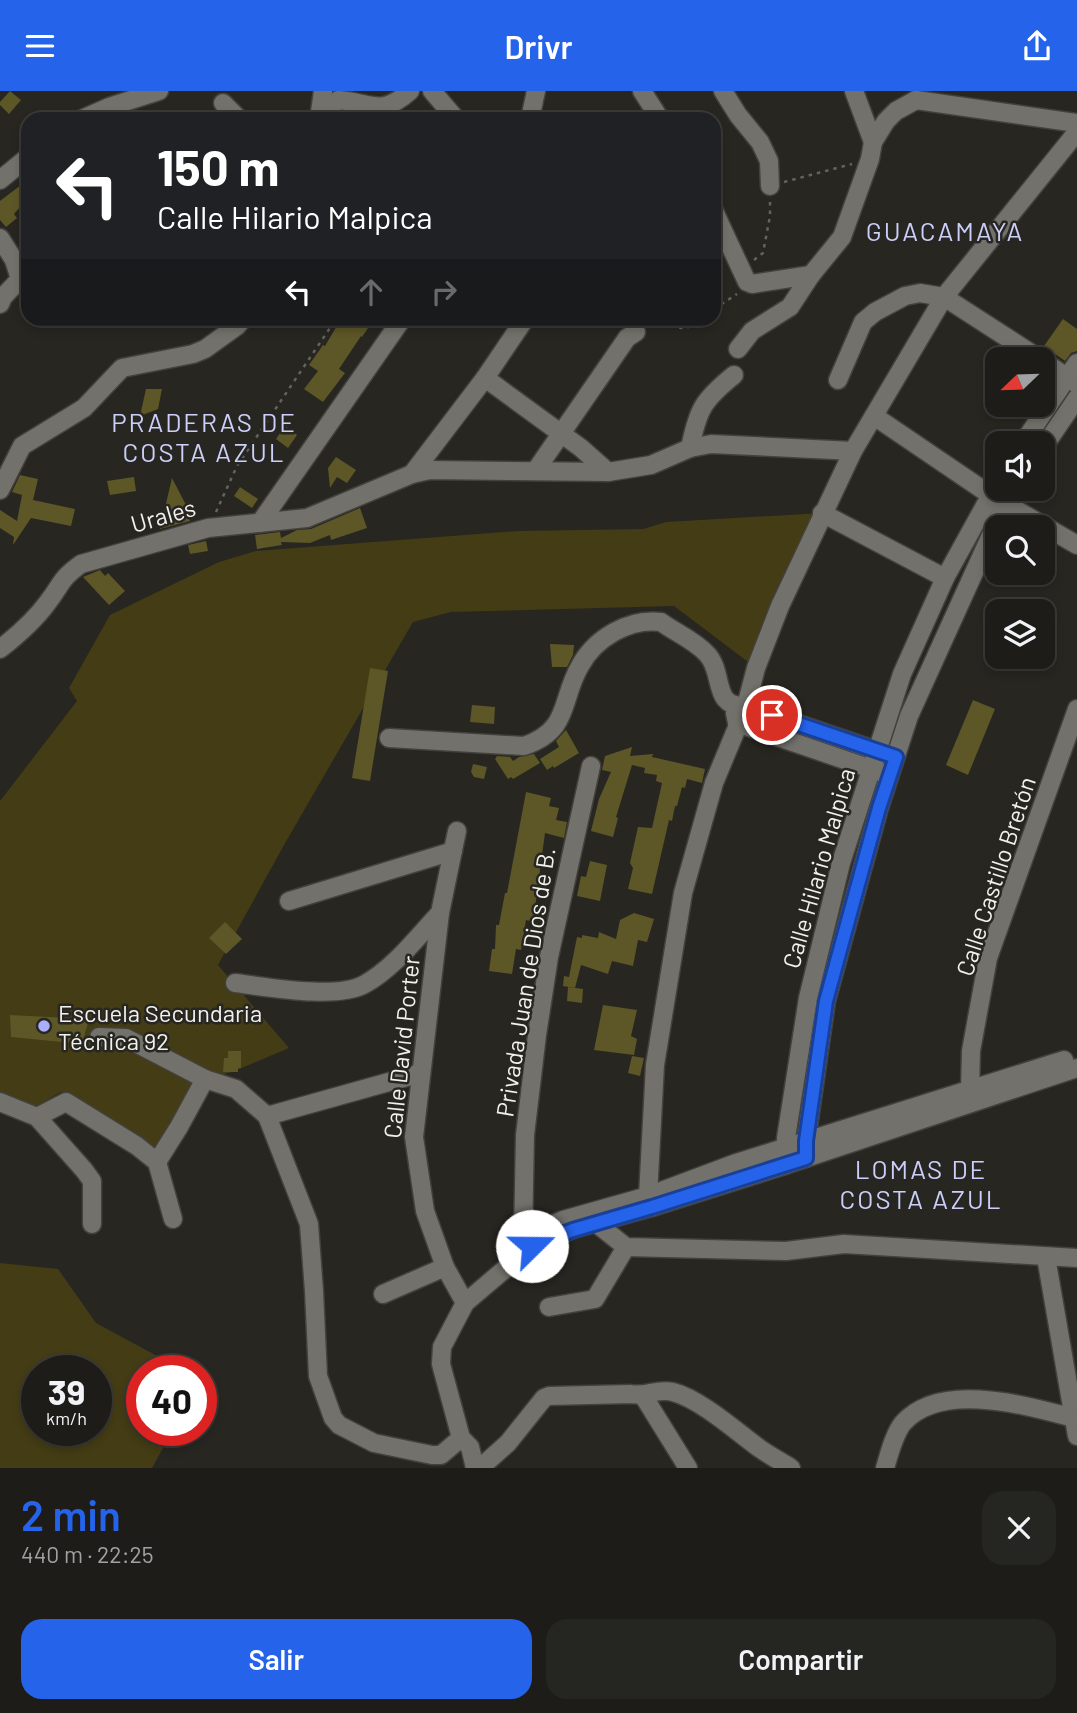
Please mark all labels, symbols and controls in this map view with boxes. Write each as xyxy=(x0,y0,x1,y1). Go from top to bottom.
icon: menu xyxy=(21,27,59,65)
text: Drivr xyxy=(504,27,573,65)
icon: share xyxy=(1018,27,1056,65)
text: 150 m xyxy=(157,137,279,196)
icon: left xyxy=(42,140,133,231)
text: Calle Hilario Malpica xyxy=(157,197,433,235)
district label: GUACAMAYA xyxy=(866,215,1024,246)
icon: left xyxy=(279,273,317,311)
icon: ahead xyxy=(352,273,390,311)
icon: right xyxy=(425,273,463,311)
north arrow xyxy=(985,347,1055,417)
map controls xyxy=(985,347,1055,669)
district label: PRADERAS DE COSTA AZUL xyxy=(111,406,297,467)
button: sound xyxy=(985,431,1055,501)
street label: Urales xyxy=(127,492,199,538)
button: search xyxy=(985,515,1055,585)
button: layers xyxy=(985,599,1055,669)
pin xyxy=(742,685,802,745)
icon: arrive xyxy=(753,696,791,734)
street label: Calle Hilario Malpica xyxy=(776,765,860,971)
street label: Calle Castillo Bretón xyxy=(949,773,1041,979)
street label: Privada Juan de Dios de B. xyxy=(489,845,561,1119)
street label: Calle David Porter xyxy=(377,954,425,1140)
place label: Escuela Secundaria Técnica 92 xyxy=(58,998,262,1055)
marker: Escuela Secundaria Técnica 92 xyxy=(36,1018,52,1034)
district label: LOMAS DE COSTA AZUL xyxy=(839,1153,1003,1214)
position arrow xyxy=(495,1209,569,1283)
speed limit sign: 40 xyxy=(126,1355,217,1446)
text: 39 xyxy=(48,1370,85,1412)
text: km/h xyxy=(46,1407,87,1429)
text: 2 min xyxy=(21,1489,121,1539)
button: close xyxy=(982,1491,1056,1565)
text: 440 m · 22:25 xyxy=(21,1540,154,1568)
button: Salir xyxy=(21,1619,532,1699)
button: Compartir xyxy=(546,1619,1056,1699)

